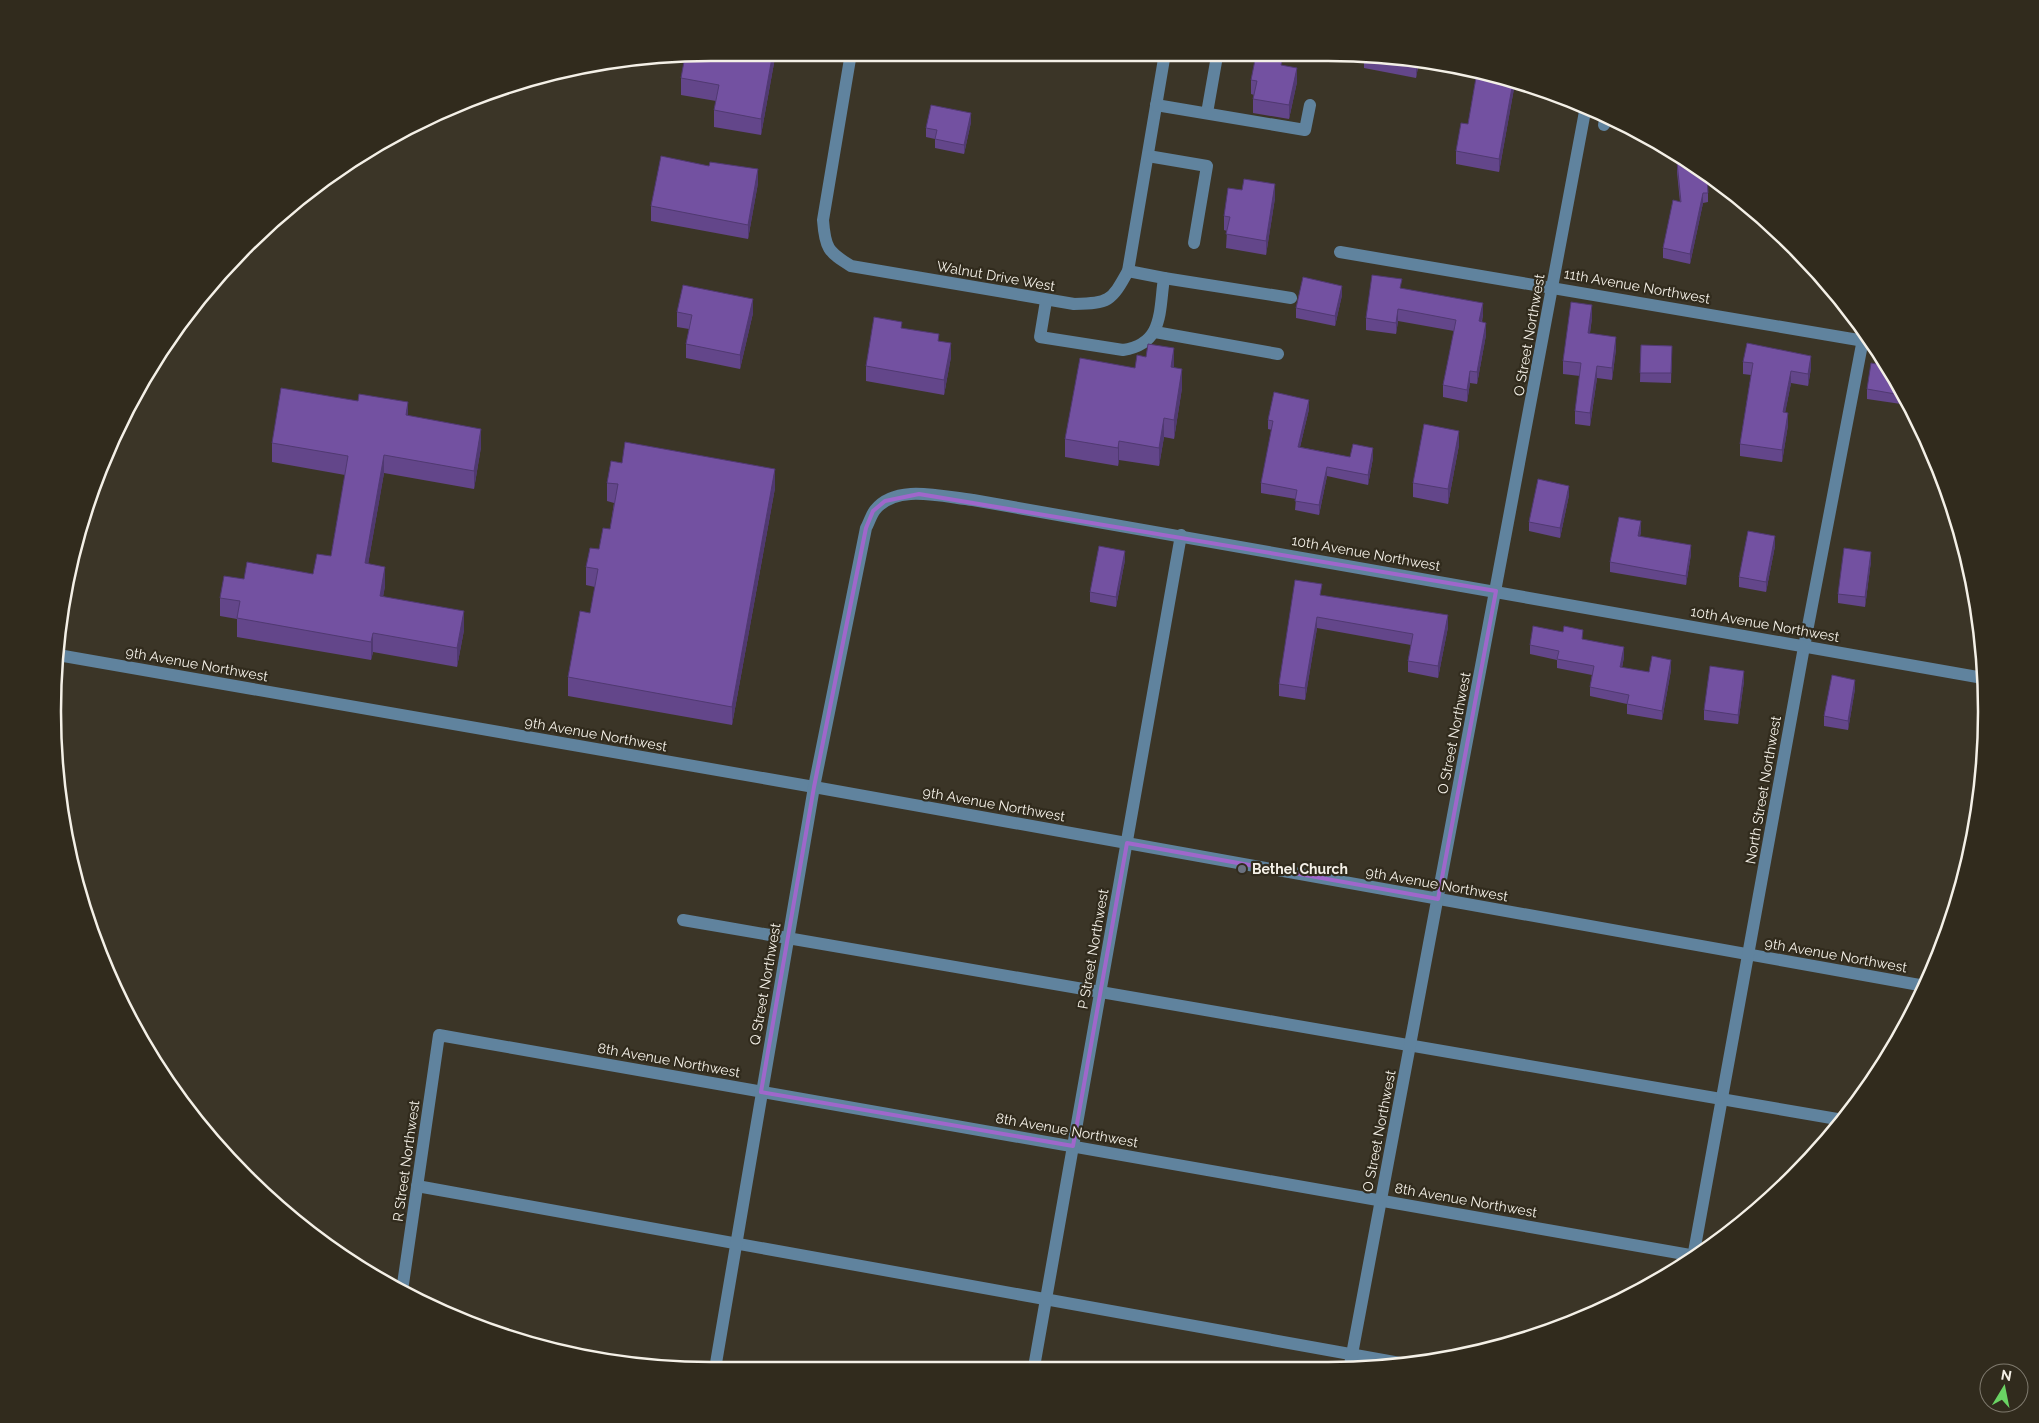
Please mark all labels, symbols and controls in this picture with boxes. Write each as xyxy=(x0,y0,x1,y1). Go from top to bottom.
street label: Walnut Drive West xyxy=(936,258,1057,294)
street label: 11th Avenue Northwest xyxy=(1563,265,1712,307)
street label: O Street Northwest xyxy=(1510,272,1548,397)
street label: 10th Avenue Northwest xyxy=(1290,532,1442,574)
street label: 10th Avenue Northwest xyxy=(1689,603,1841,645)
street label: 9th Avenue Northwest xyxy=(125,644,270,684)
street label: O Street Northwest xyxy=(1434,670,1474,795)
street label: 9th Avenue Northwest xyxy=(524,714,669,754)
street label: North Street Northwest xyxy=(1742,714,1784,865)
street label: 9th Avenue Northwest xyxy=(922,784,1067,824)
place label: Bethel Church xyxy=(1252,861,1348,877)
marker: Bethel Church xyxy=(1236,863,1248,875)
street label: 9th Avenue Northwest xyxy=(1365,864,1510,904)
street label: P Street Northwest xyxy=(1075,887,1111,1010)
street label: Q Street Northwest xyxy=(746,921,784,1046)
street label: 9th Avenue Northwest xyxy=(1764,935,1909,975)
street label: 8th Avenue Northwest xyxy=(597,1040,742,1080)
street label: O Street Northwest xyxy=(1359,1068,1399,1193)
street label: R Street Northwest xyxy=(390,1099,422,1223)
street label: 8th Avenue Northwest xyxy=(995,1110,1140,1150)
street label: 8th Avenue Northwest xyxy=(1394,1180,1539,1220)
north arrow xyxy=(1979,1363,2029,1413)
text: N xyxy=(2000,1366,2013,1384)

